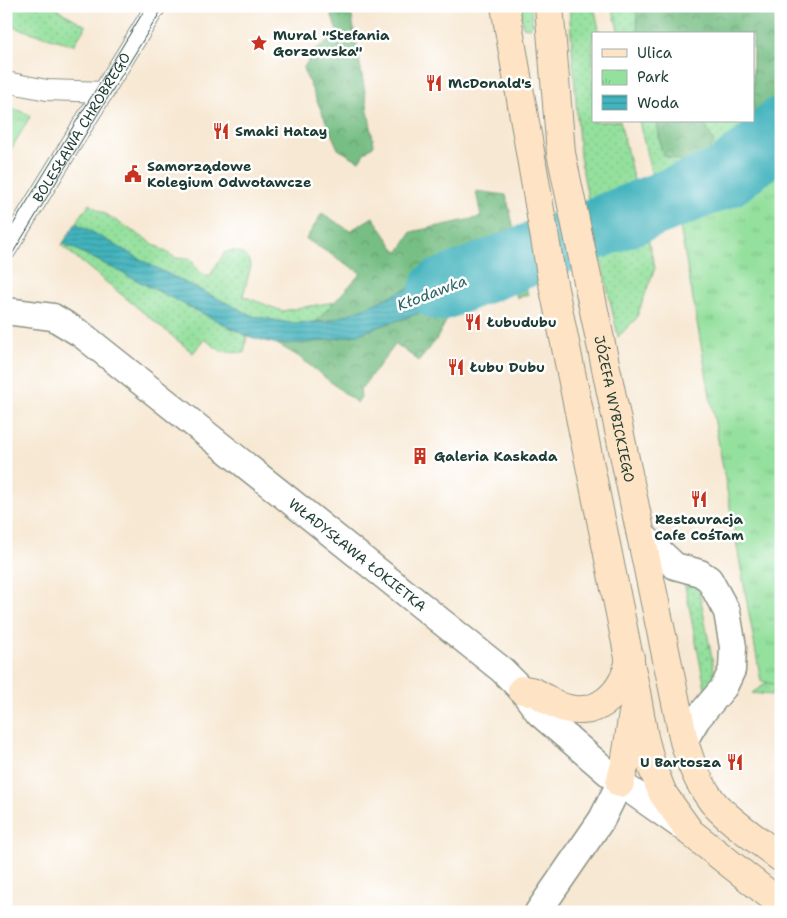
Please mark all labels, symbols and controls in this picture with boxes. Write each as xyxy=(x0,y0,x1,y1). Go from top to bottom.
place label: Mural "Stefania Gorzowska" xyxy=(273,26,390,60)
legend xyxy=(592,32,754,122)
place icon: Mural "Stefania Gorzowska" xyxy=(249,33,269,53)
text: Ulica xyxy=(637,43,673,63)
street label: BOLESŁAWA CHROBREGO xyxy=(29,49,134,205)
text: Park xyxy=(637,67,669,87)
restaurant icon: McDonald's xyxy=(424,73,444,93)
place label: McDonald's xyxy=(448,74,532,92)
text: Woda xyxy=(637,93,679,113)
restaurant icon: Smaki Hatay xyxy=(211,121,231,141)
place label: Smaki Hatay xyxy=(235,122,327,140)
place label: Samorządowe Kolegium Odwoławcze xyxy=(147,157,311,191)
public building icon: Samorządowe Kolegium Odwoławcze xyxy=(123,164,143,184)
water label: Kłodawka xyxy=(394,271,470,315)
restaurant icon: Łubudubu xyxy=(463,312,483,332)
place label: Łubudubu xyxy=(486,313,557,331)
street label: JÓZEFA WYBICKIEGO xyxy=(590,334,639,484)
restaurant icon: Łubu Dubu xyxy=(446,357,466,377)
place label: Łubu Dubu xyxy=(469,358,545,376)
building icon: Galeria Kaskada xyxy=(410,446,430,466)
place label: Galeria Kaskada xyxy=(434,447,558,465)
restaurant icon: Restauracja Cafe CośTam xyxy=(689,489,709,509)
street label: WŁADYSŁAWA ŁOKIETKA xyxy=(285,494,430,615)
place label: Restauracja Cafe CośTam xyxy=(654,510,744,544)
restaurant icon: U Bartosza xyxy=(725,752,745,772)
place label: U Bartosza xyxy=(640,753,721,771)

